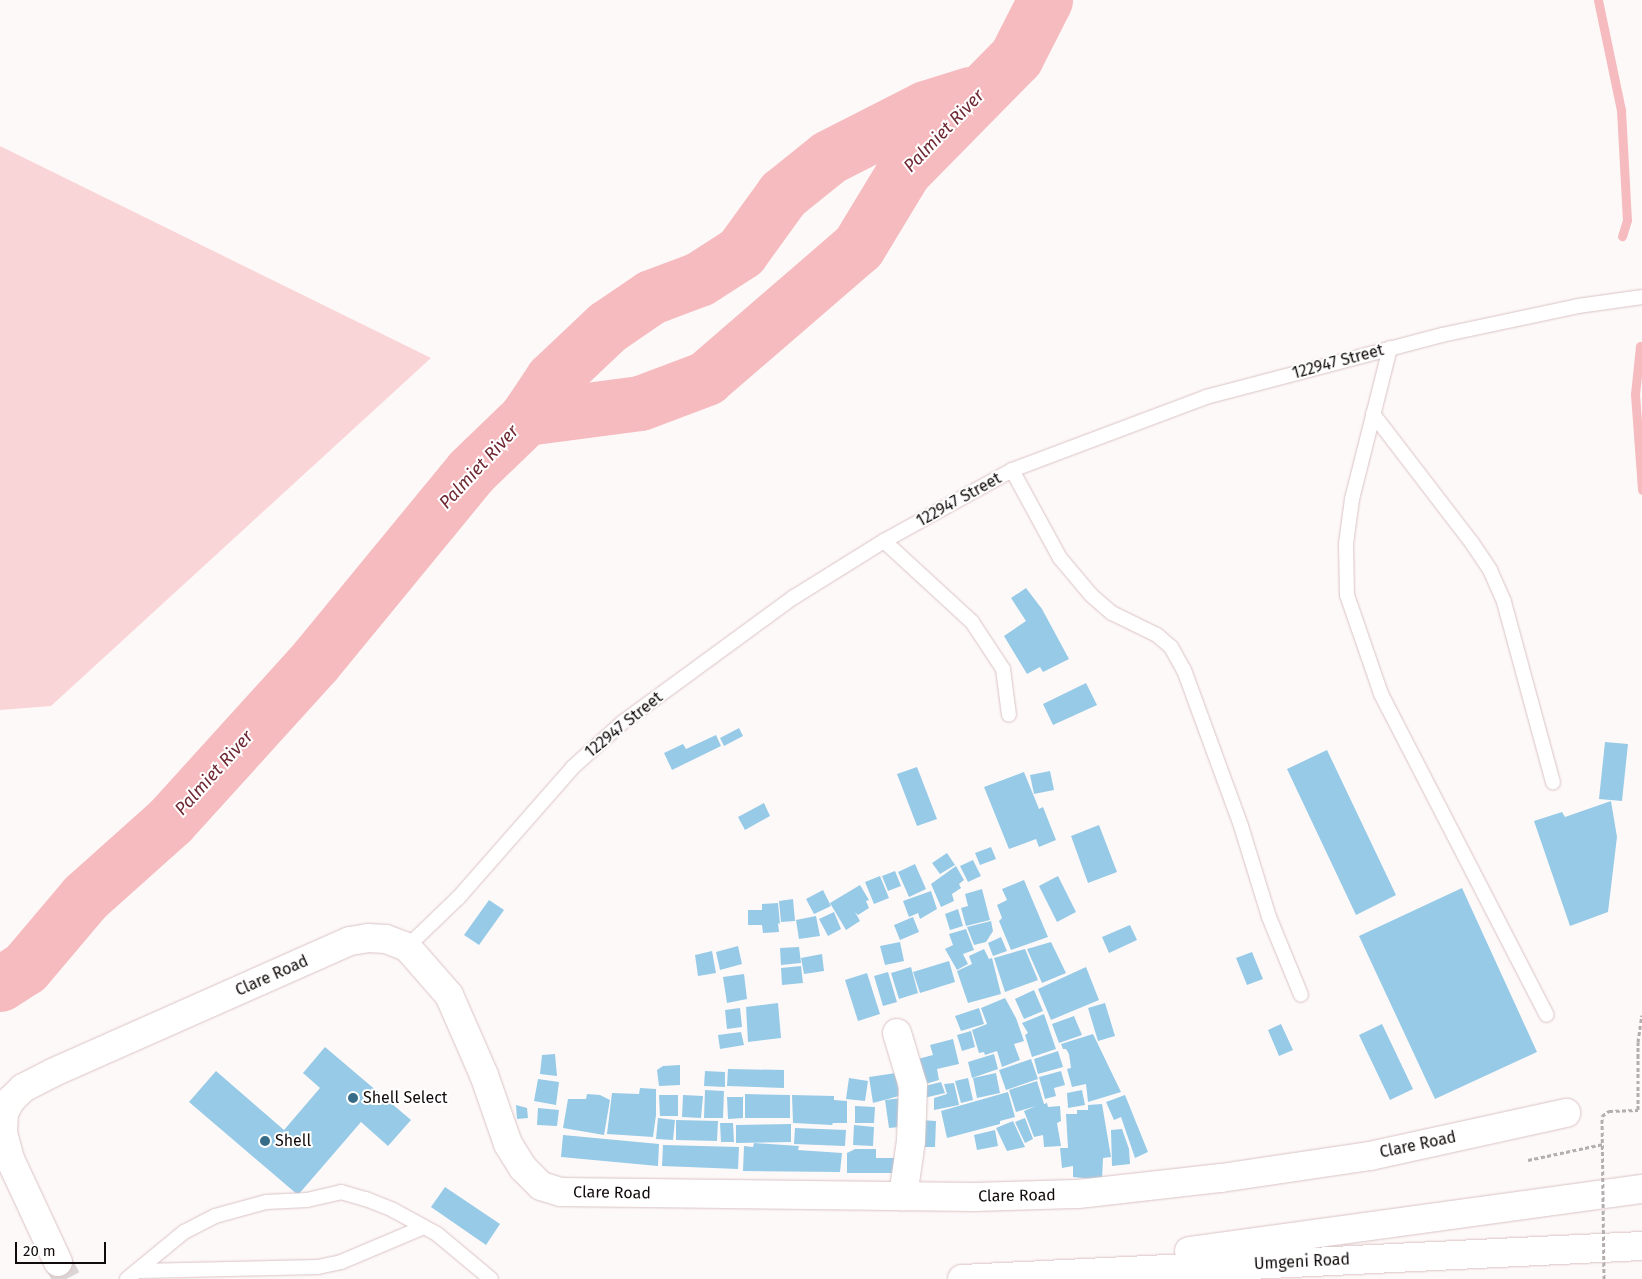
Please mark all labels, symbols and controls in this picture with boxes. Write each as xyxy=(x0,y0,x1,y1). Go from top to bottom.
water label: Palmiet River xyxy=(899,85,989,177)
street label: 122947 Street xyxy=(1290,341,1386,383)
water label: Palmiet River xyxy=(435,421,523,513)
street label: 122947 Street xyxy=(913,469,1005,531)
street label: 122947 Street xyxy=(582,688,666,762)
water label: Palmiet River xyxy=(170,726,258,820)
street label: Clare Road xyxy=(233,951,311,1001)
place label: Shell Select xyxy=(363,1088,448,1108)
marker: Shell Select xyxy=(347,1092,359,1104)
street label: Clare Road xyxy=(1378,1128,1458,1162)
place label: Shell xyxy=(275,1131,311,1151)
marker: Shell xyxy=(259,1135,271,1147)
street label: Clare Road xyxy=(573,1183,651,1203)
street label: Clare Road xyxy=(978,1186,1056,1206)
scale bar xyxy=(18,1232,109,1264)
text: 20 m xyxy=(23,1242,56,1260)
street label: Umgeni Road xyxy=(1254,1250,1350,1274)

